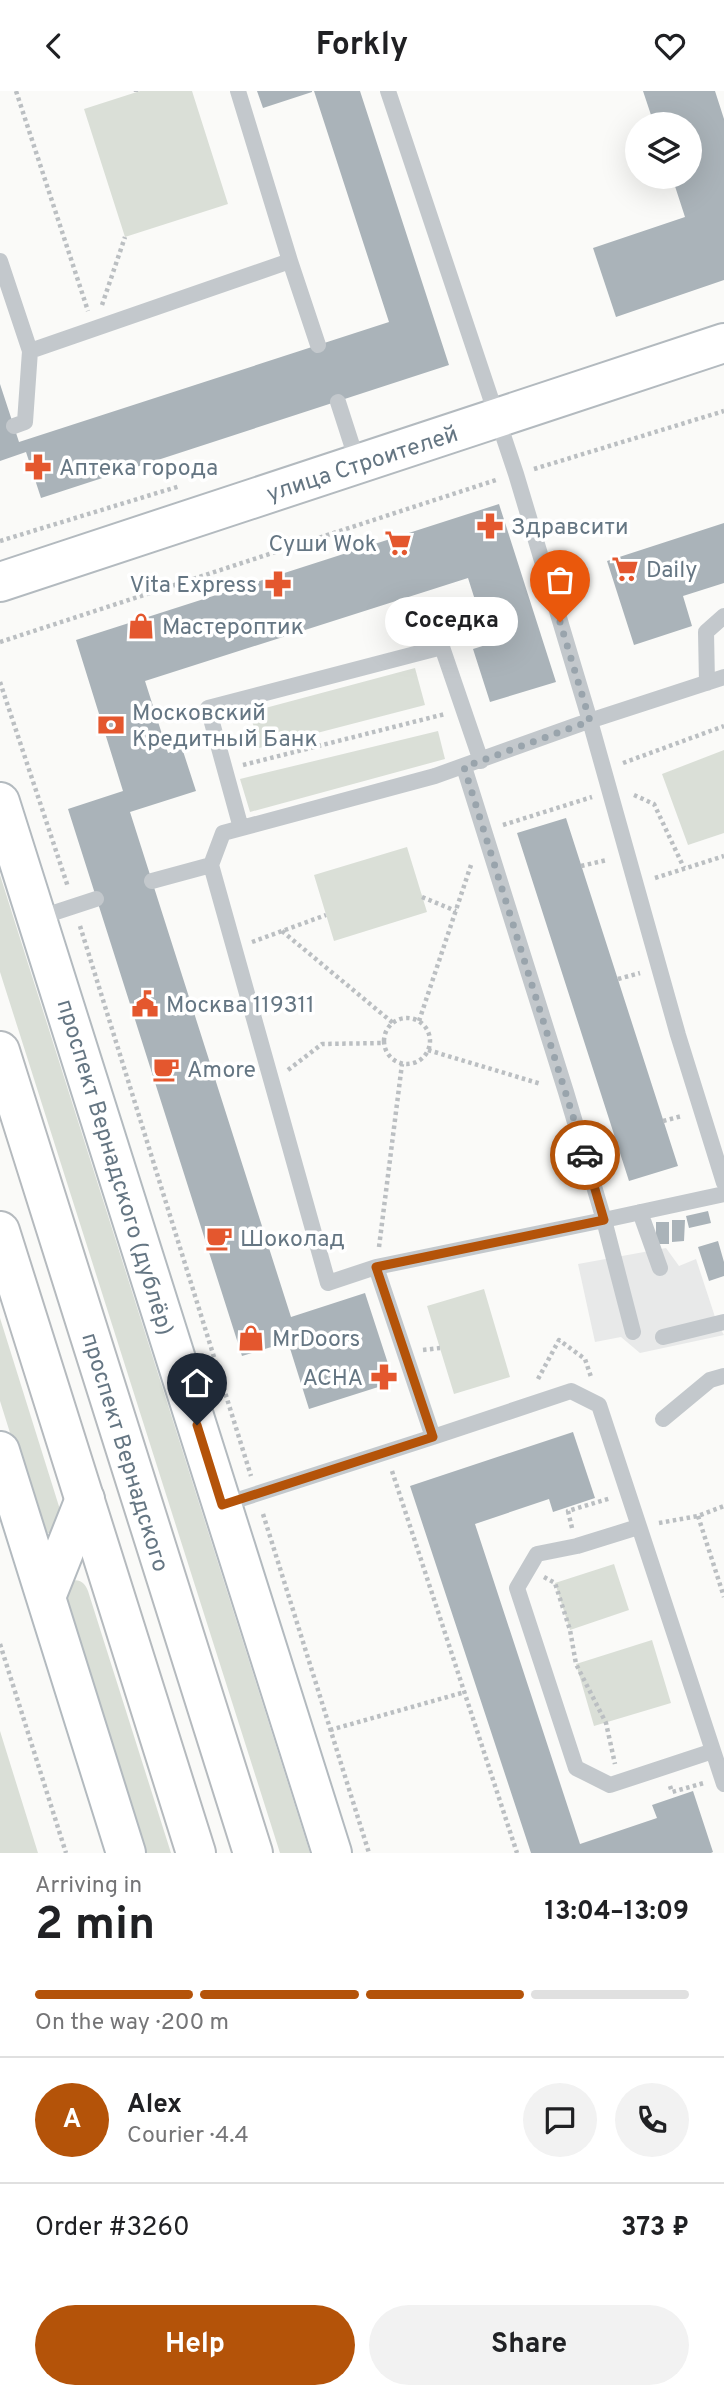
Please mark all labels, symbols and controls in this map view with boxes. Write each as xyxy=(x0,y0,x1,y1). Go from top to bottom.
text: Forkly xyxy=(316,26,408,66)
icon: back xyxy=(35,27,73,65)
icon: heart xyxy=(651,27,689,65)
map controls xyxy=(625,112,702,189)
button: layers xyxy=(625,112,702,189)
street label: улица Строителей xyxy=(263,421,462,510)
pharmacy icon: Аптека города xyxy=(23,452,53,482)
place label: Аптека города xyxy=(59,455,218,484)
pharmacy icon: Здравсити xyxy=(475,511,505,541)
place label: Здравсити xyxy=(511,514,629,543)
supermarket icon: Суши Wok xyxy=(383,528,413,558)
place label: Суши Wok xyxy=(268,531,377,560)
pin xyxy=(530,550,590,622)
supermarket icon: Daily xyxy=(610,554,640,584)
place label: Daily xyxy=(646,557,697,586)
icon: bag xyxy=(541,561,579,599)
pharmacy icon: Vita Express xyxy=(263,569,293,599)
place label: Vita Express xyxy=(129,572,257,601)
callout: Соседка xyxy=(385,597,518,647)
text: Соседка xyxy=(404,607,499,636)
shop icon: Мастероптик xyxy=(126,611,156,641)
place label: Мастероптик xyxy=(162,614,304,643)
place label: Московский Кредитный Банк xyxy=(132,700,318,755)
bank icon: Московский Кредитный Банк xyxy=(96,710,126,740)
public building icon: Москва 119311 xyxy=(130,989,160,1019)
place label: Москва 119311 xyxy=(166,992,315,1021)
street label: проспект Вернадского (дублёр) xyxy=(49,996,179,1339)
cafe icon: Amore xyxy=(151,1054,181,1084)
place label: Amore xyxy=(187,1057,256,1086)
courier xyxy=(550,1120,620,1190)
icon: car xyxy=(566,1136,604,1174)
cafe icon: Шоколад xyxy=(204,1223,234,1253)
place label: Шоколад xyxy=(240,1226,345,1255)
shop icon: MrDoors xyxy=(236,1323,266,1353)
place label: MrDoors xyxy=(272,1326,360,1355)
street label: проспект Вернадского xyxy=(73,1330,174,1576)
pin xyxy=(167,1353,227,1425)
pharmacy icon: ACHA xyxy=(369,1362,399,1392)
icon: home xyxy=(178,1364,216,1402)
place label: ACHA xyxy=(302,1365,363,1394)
text: Arriving in xyxy=(35,1872,142,1901)
text: 13:04–13:09 xyxy=(544,1896,689,1929)
text: 2 min xyxy=(35,1897,155,1956)
text: On the way · 200 m xyxy=(35,2009,229,2038)
button: chat xyxy=(523,2083,597,2157)
button: phone xyxy=(615,2083,689,2157)
text: Alex xyxy=(127,2089,182,2122)
text: A xyxy=(63,2104,81,2137)
text: Courier · 4.4 xyxy=(127,2122,249,2151)
text: Order #3260 xyxy=(35,2212,190,2245)
text: 373 ₽ xyxy=(621,2212,689,2245)
button: Help xyxy=(35,2305,355,2385)
button: Share xyxy=(369,2305,689,2385)

